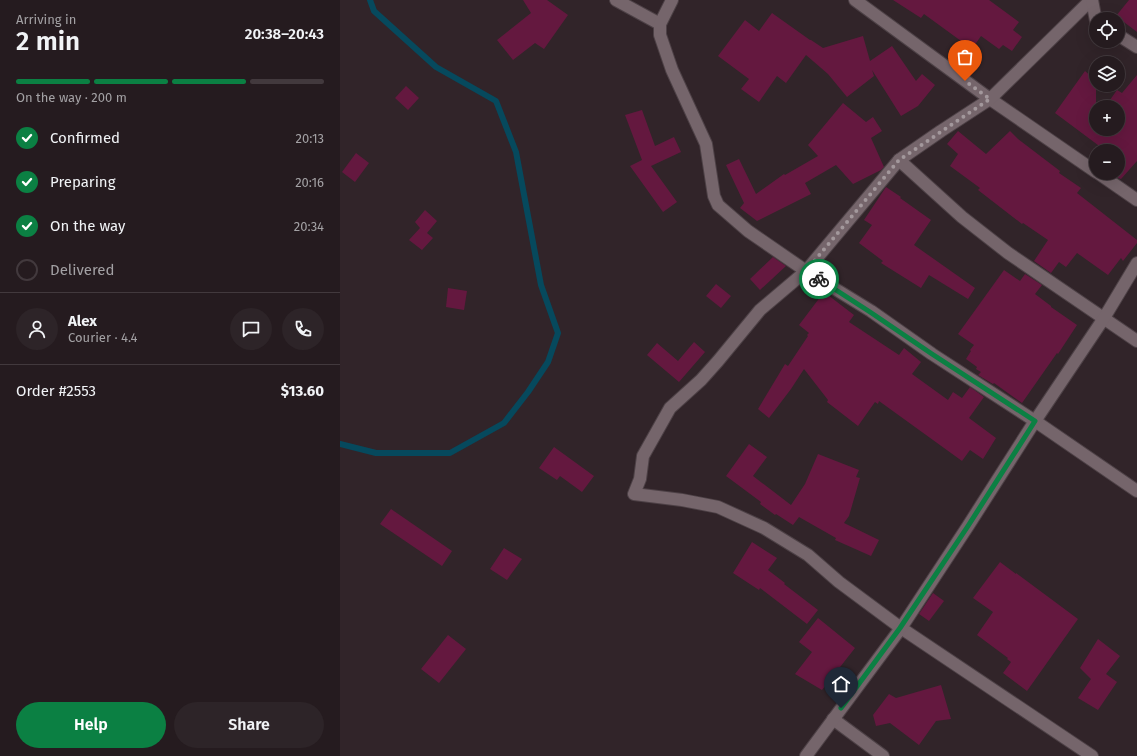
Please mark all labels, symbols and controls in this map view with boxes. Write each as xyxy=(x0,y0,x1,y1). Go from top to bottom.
text: Arriving in xyxy=(16,12,76,27)
map controls xyxy=(1089,12,1125,180)
button: locate xyxy=(1089,12,1125,48)
text: 20:38–20:43 xyxy=(245,25,324,43)
text: 2 min xyxy=(16,26,80,57)
pin xyxy=(948,40,982,81)
icon: bag xyxy=(954,46,976,68)
button: layers xyxy=(1089,56,1125,92)
text: On the way · 200 m xyxy=(16,90,127,105)
button: + xyxy=(1089,100,1125,136)
icon: check xyxy=(16,127,38,149)
text: Confirmed xyxy=(50,129,120,147)
text: 20:13 xyxy=(296,131,324,146)
button: − xyxy=(1089,144,1125,180)
icon: check xyxy=(16,171,38,193)
text: Preparing xyxy=(50,173,115,191)
text: 20:16 xyxy=(295,175,324,190)
icon: check xyxy=(16,215,38,237)
text: On the way xyxy=(50,217,125,235)
text: 20:34 xyxy=(294,219,324,234)
courier xyxy=(799,259,839,299)
text: Delivered xyxy=(50,261,114,279)
icon: bike xyxy=(808,268,830,290)
button: person xyxy=(16,308,58,350)
button: chat xyxy=(230,308,272,350)
button: phone xyxy=(282,308,324,350)
text: Alex xyxy=(68,312,97,330)
text: Courier · 4.4 xyxy=(68,330,138,345)
text: Order #2553 xyxy=(16,382,96,400)
text: $13.60 xyxy=(281,382,324,400)
pin xyxy=(824,667,858,708)
icon: home xyxy=(830,673,852,695)
button: Help xyxy=(16,702,166,748)
button: Share xyxy=(174,702,324,748)

